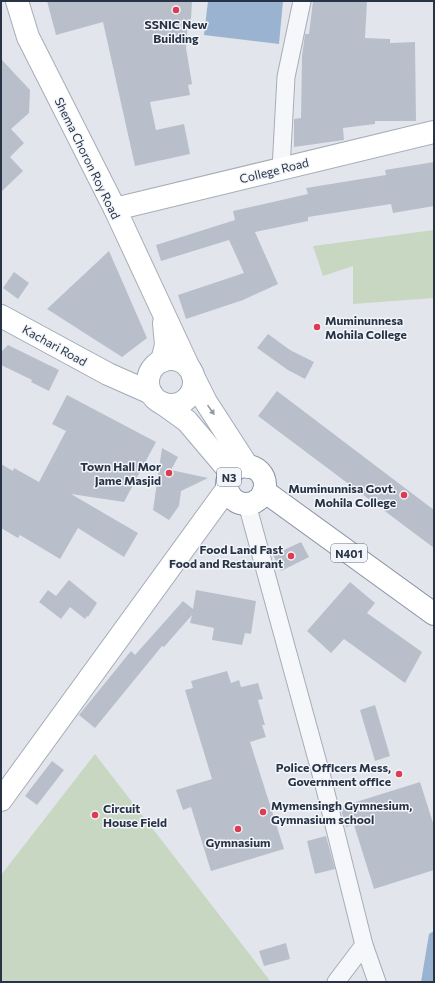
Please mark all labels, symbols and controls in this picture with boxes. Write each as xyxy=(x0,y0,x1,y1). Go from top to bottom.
marker: SSNIC New Building xyxy=(171,5,181,15)
place label: SSNIC New Building xyxy=(145,17,207,45)
street label: Shema Choron Roy Road xyxy=(52,95,124,221)
street label: College Road xyxy=(238,155,310,185)
place label: Muminunnesa Mohila College xyxy=(325,313,407,341)
street label: Kachari Road xyxy=(20,322,90,369)
marker: Muminunnesa Mohila College xyxy=(312,322,322,332)
one-way arrow xyxy=(207,405,215,415)
place label: Town Hall Mor Jame Masjid xyxy=(80,459,161,488)
marker: Town Hall Mor Jame Masjid xyxy=(164,468,174,478)
road number: N3 xyxy=(217,468,241,486)
place label: Muminunnisa Govt. Mohila College xyxy=(288,481,396,509)
marker: Muminunnisa Govt. Mohila College xyxy=(399,490,409,500)
place label: Food Land Fast Food and Restaurant xyxy=(169,542,283,570)
road number: N401 xyxy=(331,544,367,562)
marker: Food Land Fast Food and Restaurant xyxy=(286,551,296,561)
place label: Police Officers Mess, Government office xyxy=(276,760,391,788)
marker: Police Officers Mess, Government office xyxy=(394,769,404,779)
place label: Mymensingh Gymnesium, Gymnasium school xyxy=(271,798,412,826)
place label: Circuit House Field xyxy=(103,801,167,829)
marker: Mymensingh Gymnesium, Gymnasium school xyxy=(258,807,268,817)
marker: Circuit House Field xyxy=(90,810,100,820)
marker: Gymnasium xyxy=(233,824,243,834)
place label: Gymnasium xyxy=(205,835,271,849)

